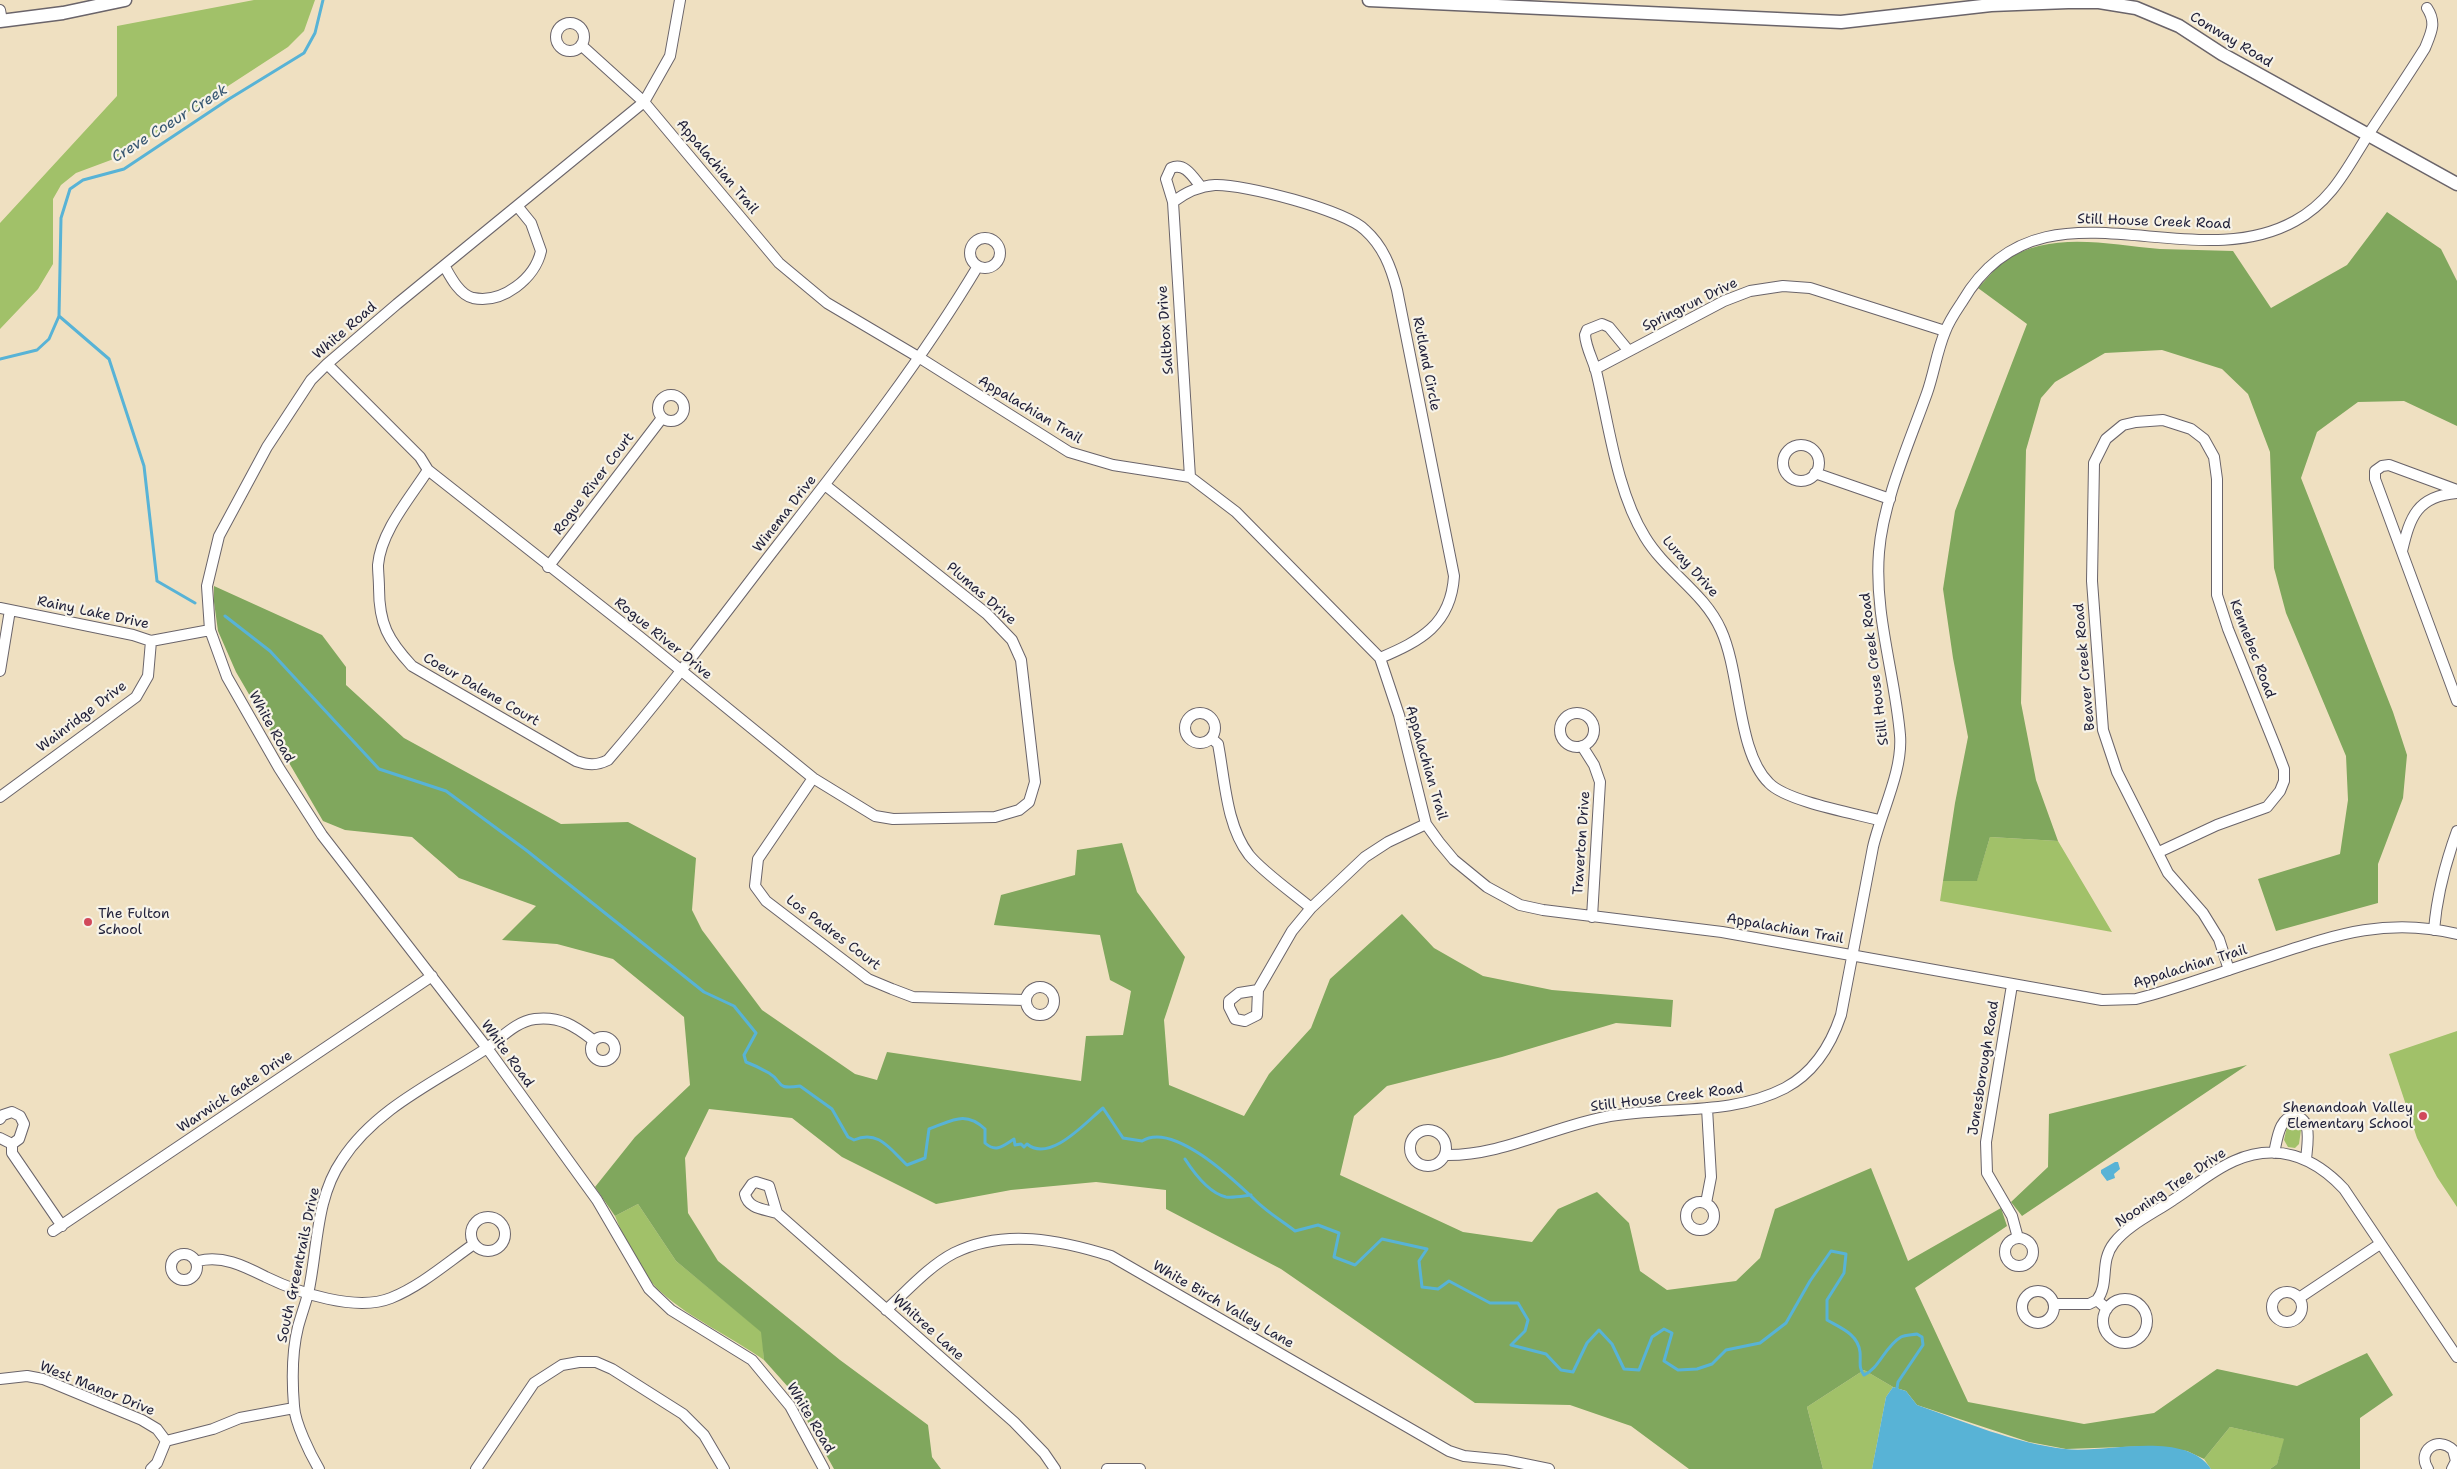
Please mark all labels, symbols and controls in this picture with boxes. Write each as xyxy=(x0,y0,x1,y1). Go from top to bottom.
street label: Conway Road xyxy=(2187,9,2275,71)
water label: Creve Coeur Creek xyxy=(109,81,231,167)
street label: Appalachian Trail xyxy=(673,116,761,218)
street label: Still House Creek Road xyxy=(2077,211,2231,233)
street label: Springrun Drive xyxy=(1640,275,1740,335)
street label: Saltbox Drive xyxy=(1155,285,1177,375)
street label: White Road xyxy=(310,299,380,363)
street label: Rutland Circle xyxy=(1409,316,1443,412)
street label: Appalachian Trail xyxy=(975,372,1085,448)
street label: Rogue River Court xyxy=(550,430,638,538)
street label: Winema Drive xyxy=(750,472,820,556)
street label: Luray Drive xyxy=(1658,533,1722,601)
street label: Plumas Drive xyxy=(943,559,1019,629)
street label: Still House Creek Road xyxy=(1857,592,1893,746)
street label: Rainy Lake Drive xyxy=(36,593,150,633)
street label: Rogue River Drive xyxy=(611,594,715,684)
street label: Kennebec Road xyxy=(2225,597,2279,701)
street label: Beaver Creek Road xyxy=(2071,603,2099,731)
street label: Coeur Dalene Court xyxy=(420,650,542,730)
street label: Wainridge Drive xyxy=(34,678,130,756)
street label: White Road xyxy=(244,688,298,766)
street label: Appalachian Trail xyxy=(1402,704,1450,822)
street label: Traverton Drive xyxy=(1570,790,1594,896)
street label: Los Padres Court xyxy=(782,892,884,974)
place label: The Fulton School xyxy=(98,906,170,939)
street label: Appalachian Trail xyxy=(1725,910,1845,948)
marker: The Fulton School xyxy=(82,916,94,928)
street label: Appalachian Trail xyxy=(2131,942,2249,992)
street label: Jonesborough Road xyxy=(1965,1000,2003,1136)
street label: White Road xyxy=(477,1017,537,1091)
street label: Warwick Gate Drive xyxy=(174,1047,296,1137)
street label: Still House Creek Road xyxy=(1590,1080,1744,1116)
place label: Shenandoah Valley Elementary School xyxy=(2283,1100,2413,1132)
marker: Shenandoah Valley Elementary School xyxy=(2417,1110,2429,1122)
street label: Nooning Tree Drive xyxy=(2113,1145,2229,1231)
street label: South Greentrails Drive xyxy=(274,1186,324,1344)
street label: White Birch Valley Lane xyxy=(1149,1258,1297,1352)
street label: Whitree Lane xyxy=(889,1291,967,1365)
street label: West Manor Drive xyxy=(37,1358,157,1420)
street label: White Road xyxy=(782,1380,838,1456)

